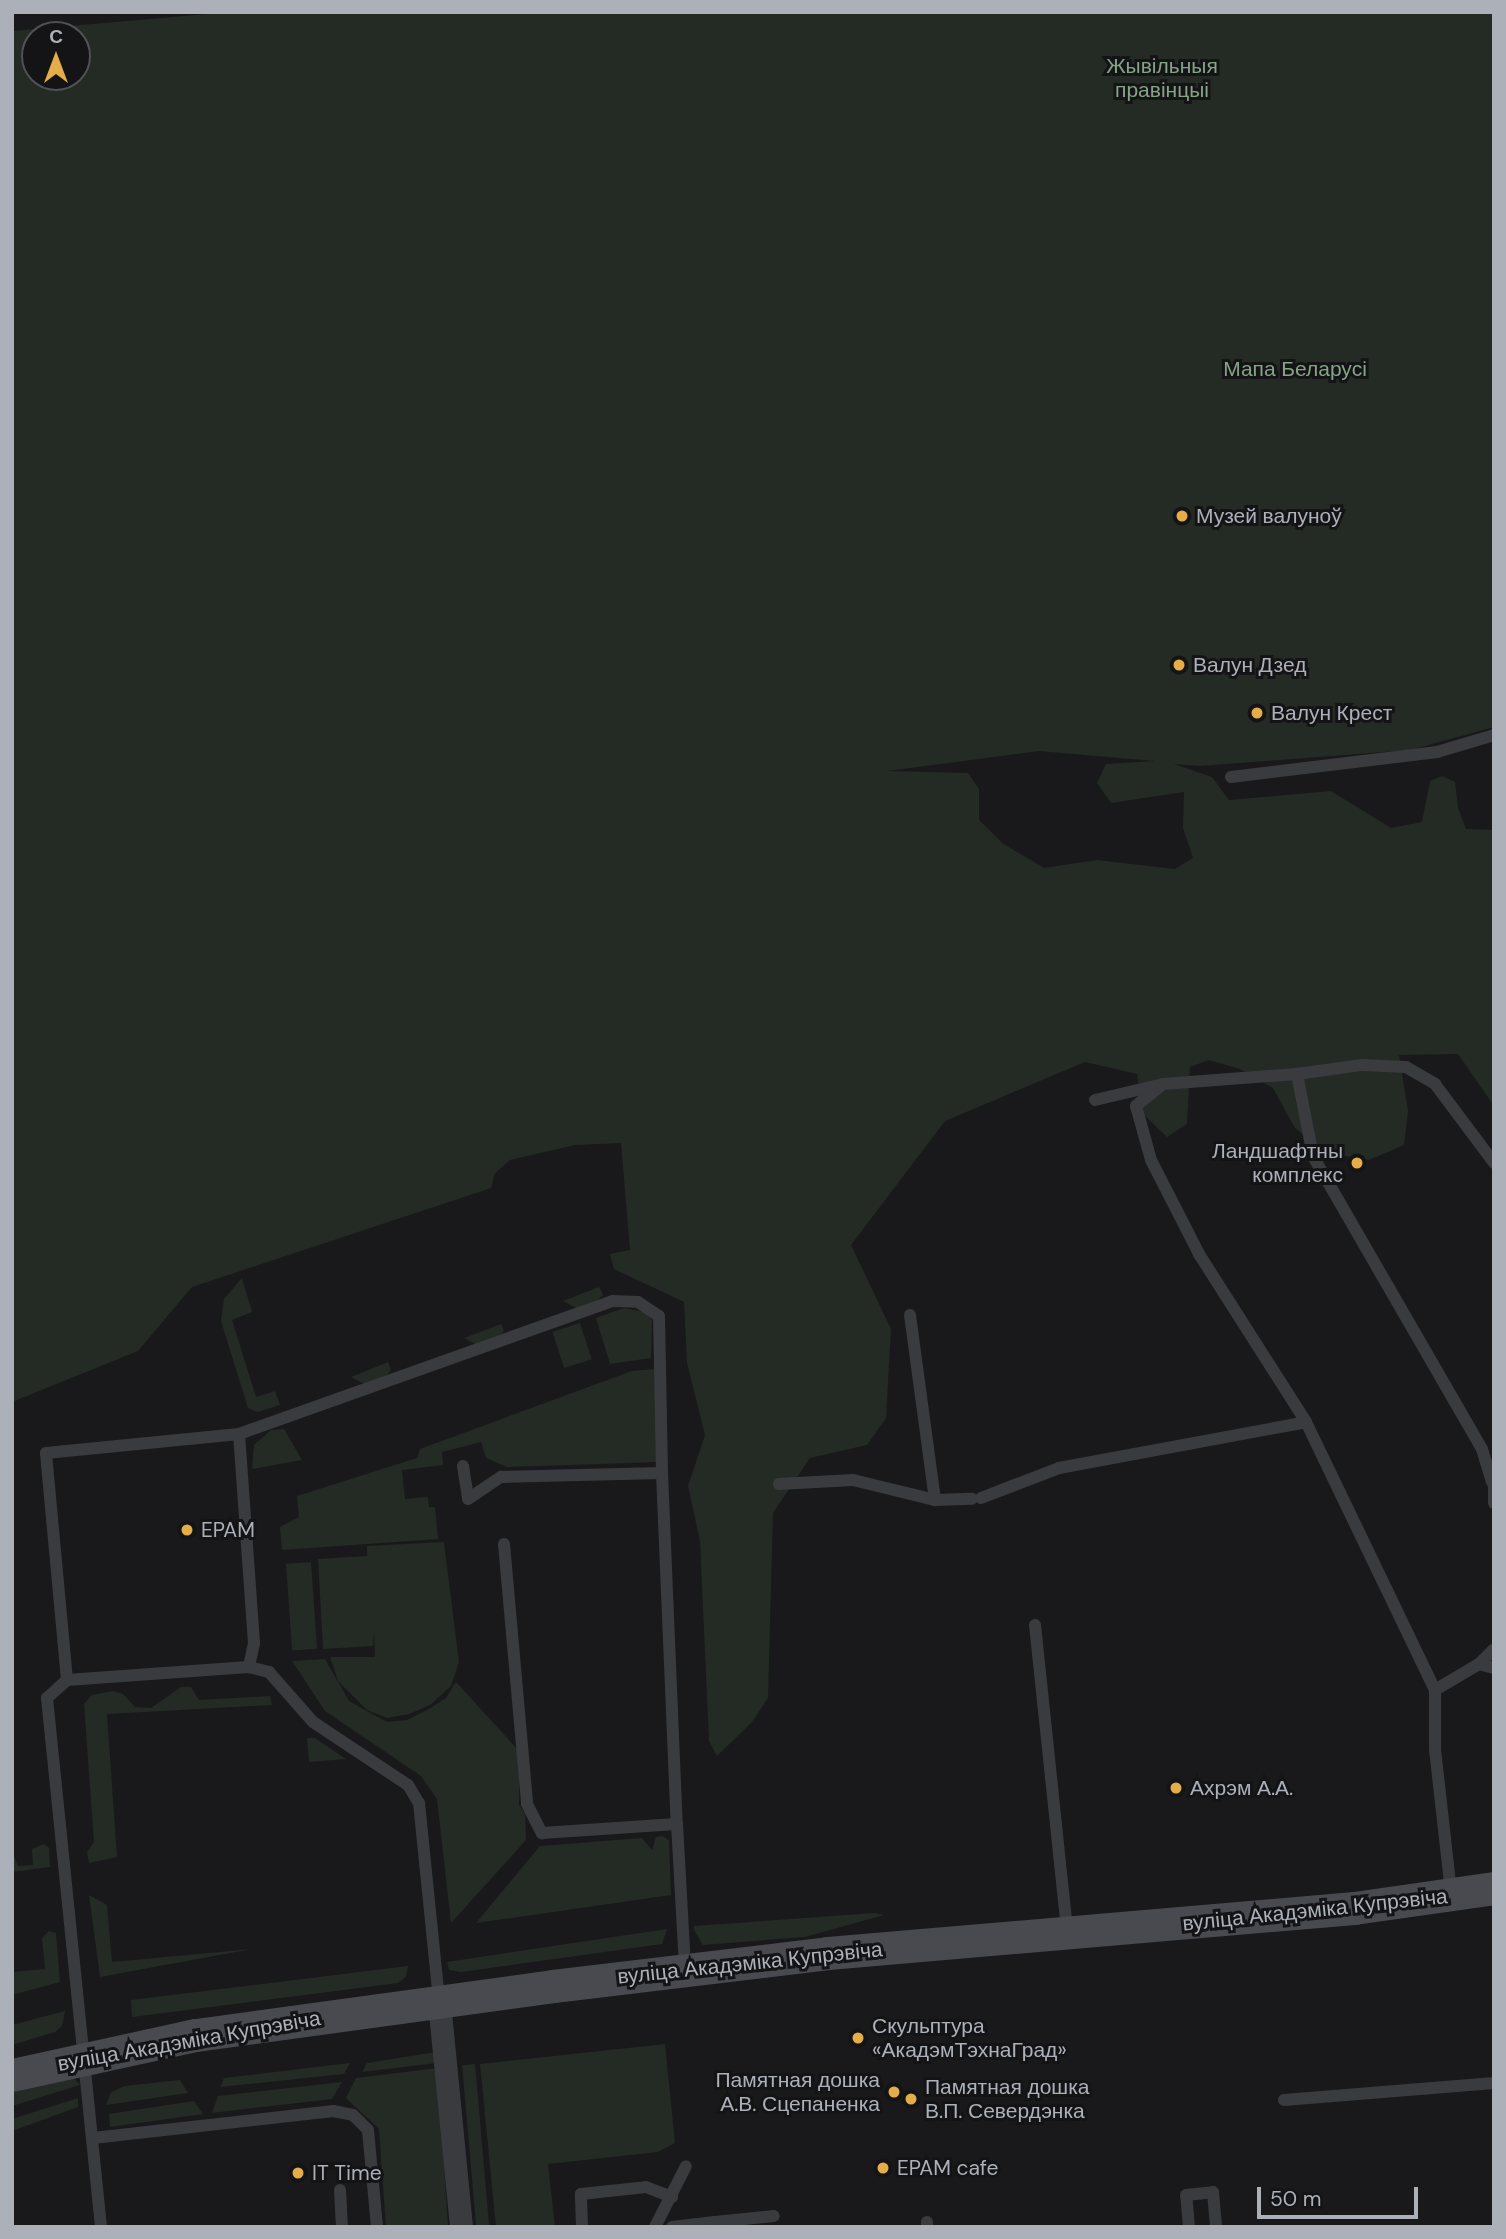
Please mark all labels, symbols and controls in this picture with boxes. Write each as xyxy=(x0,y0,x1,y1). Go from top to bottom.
north arrow xyxy=(21,21,91,91)
text: С xyxy=(49,24,63,49)
park label: Жывільныя правінцыі xyxy=(1106,53,1218,103)
park label: Мапа Беларусі xyxy=(1223,356,1367,382)
place label: Музей валуноў xyxy=(1196,503,1342,529)
marker: Музей валуноў xyxy=(1174,508,1190,524)
place label: Валун Дзед xyxy=(1193,652,1306,678)
marker: Валун Дзед xyxy=(1171,657,1187,673)
place label: Валун Крест xyxy=(1271,700,1392,726)
marker: Валун Крест xyxy=(1249,705,1265,721)
place label: Ландшафтны комплекс xyxy=(1212,1138,1343,1188)
marker: Ландшафтны комплекс xyxy=(1349,1155,1365,1171)
place label: EPAM xyxy=(201,1517,255,1543)
marker: EPAM xyxy=(179,1522,195,1538)
place label: Ахрэм А.А. xyxy=(1190,1775,1293,1801)
marker: Ахрэм А.А. xyxy=(1168,1780,1184,1796)
street label: вуліца Акадэміка Купрэвіча xyxy=(1181,1884,1449,1936)
street label: вуліца Акадэміка Купрэвіча xyxy=(616,1937,884,1989)
street label: вуліца Акадэміка Купрэвіча xyxy=(56,2005,322,2077)
place label: Скульптура «АкадэмТэхнаГрад» xyxy=(872,2013,1067,2063)
marker: Скульптура «АкадэмТэхнаГрад» xyxy=(850,2030,866,2046)
place label: Памятная дошка А.В. Сцепаненка xyxy=(715,2067,880,2117)
place label: Памятная дошка В.П. Севердэнка xyxy=(925,2074,1090,2124)
marker: Памятная дошка А.В. Сцепаненка xyxy=(886,2084,902,2100)
marker: Памятная дошка В.П. Севердэнка xyxy=(903,2091,919,2107)
place label: EPAM cafe xyxy=(897,2155,998,2181)
place label: IT Time xyxy=(312,2160,382,2186)
marker: EPAM cafe xyxy=(875,2160,891,2176)
marker: IT Time xyxy=(290,2165,306,2181)
scale bar xyxy=(1261,2172,1422,2216)
text: 50 m xyxy=(1270,2185,1321,2213)

